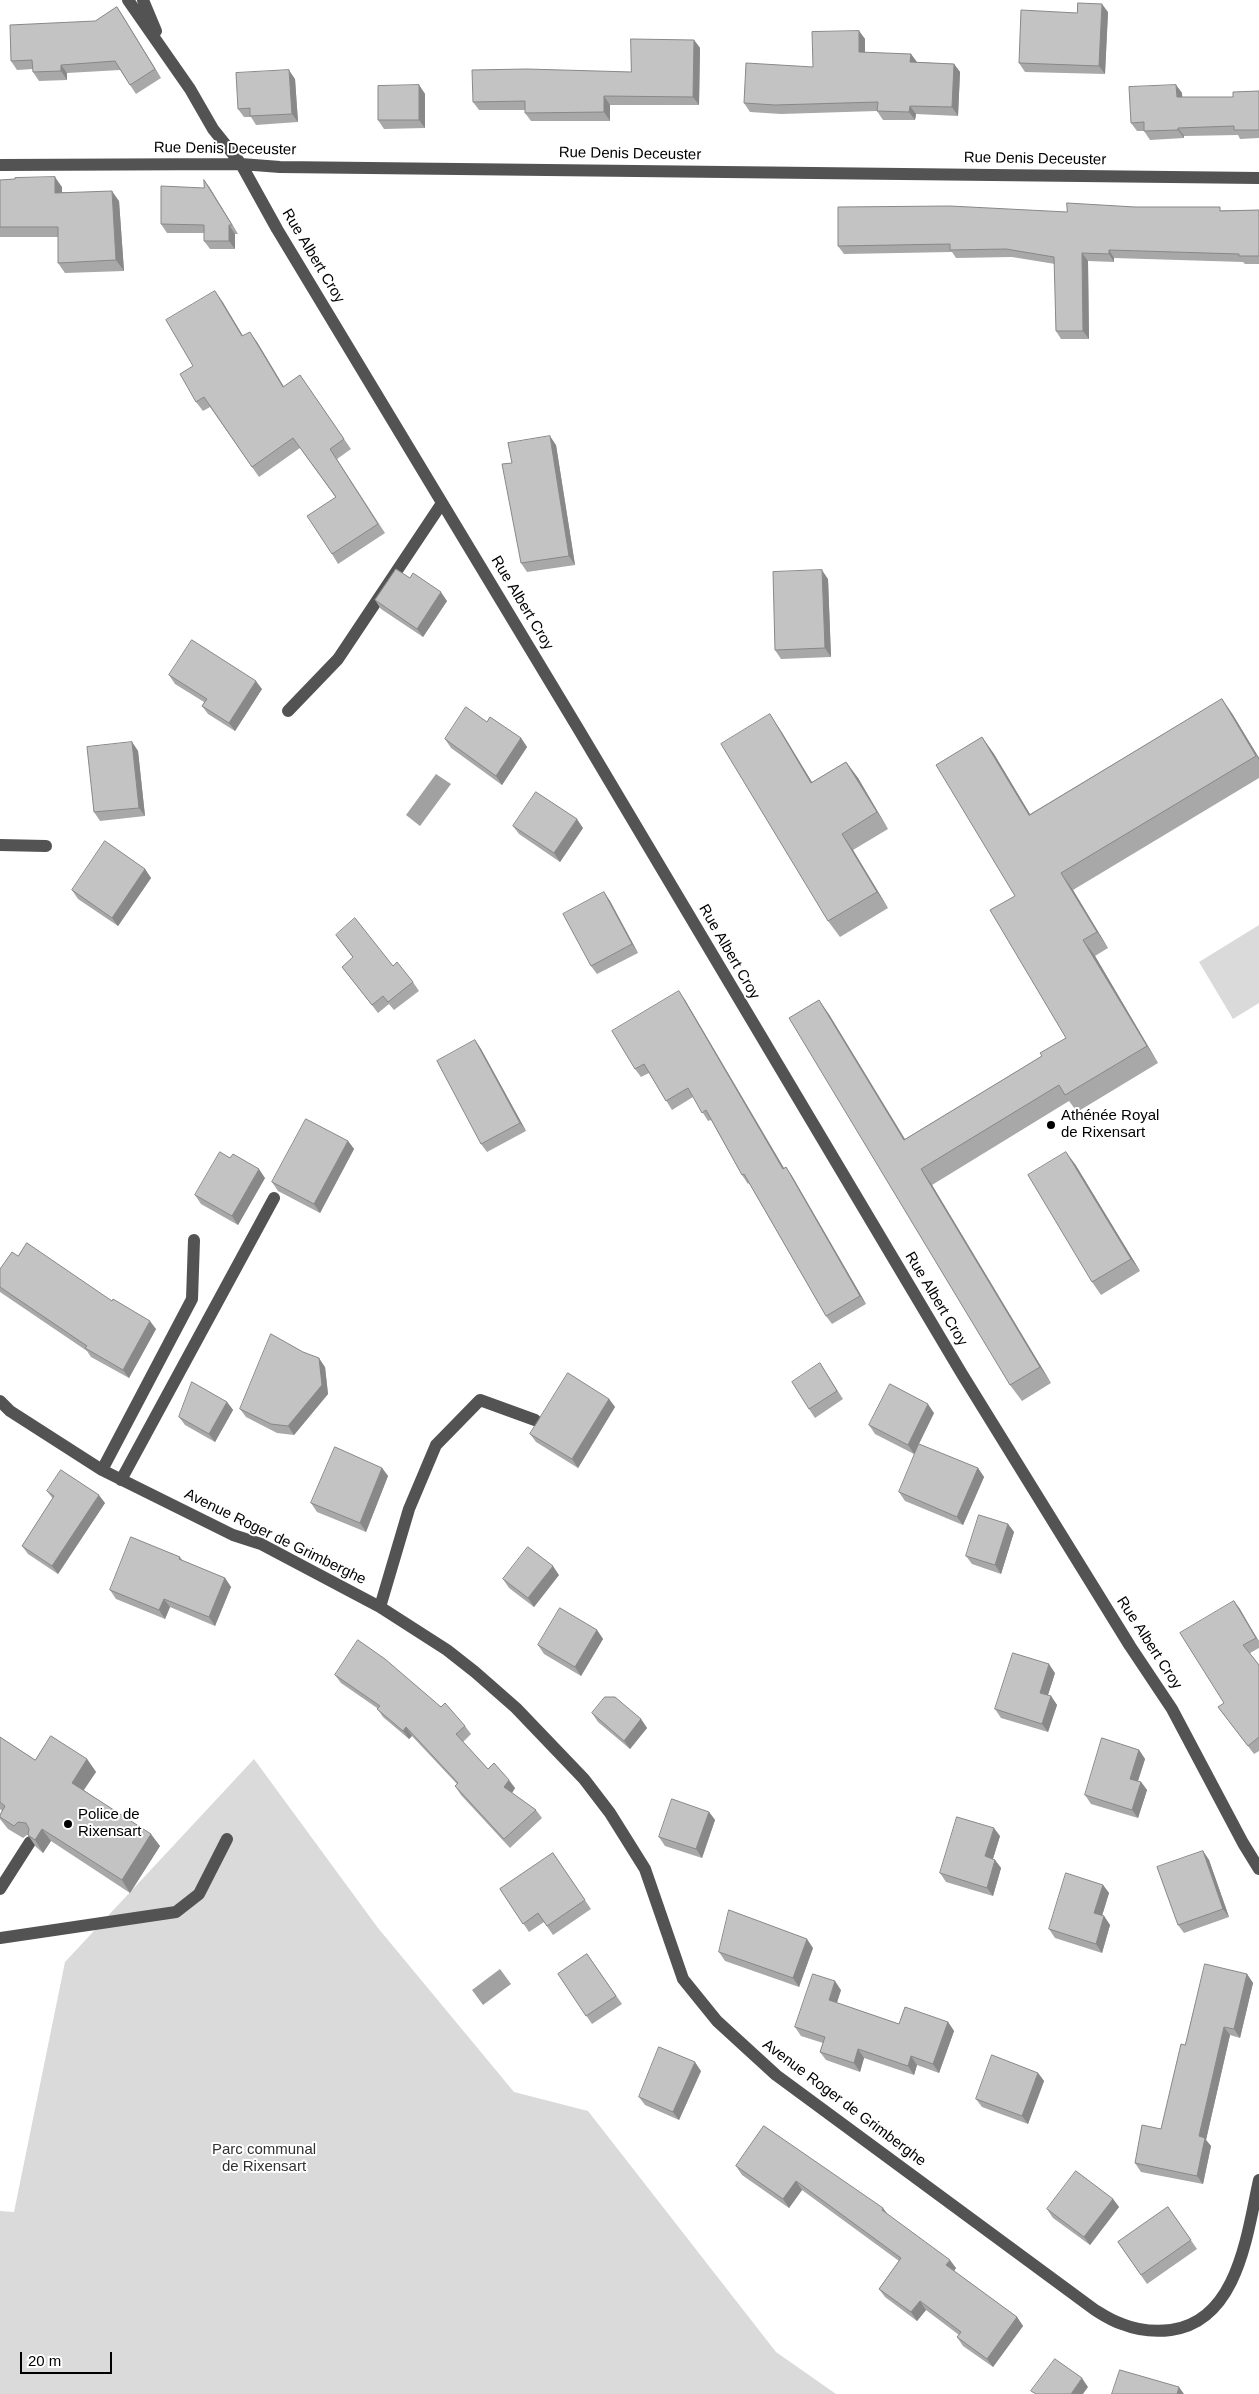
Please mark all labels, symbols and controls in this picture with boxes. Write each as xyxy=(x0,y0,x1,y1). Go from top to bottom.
street label: Rue Denis Deceuster xyxy=(154,139,296,159)
street label: Rue Denis Deceuster xyxy=(559,144,701,164)
street label: Rue Denis Deceuster xyxy=(964,149,1106,169)
street label: Rue Albert Croy xyxy=(278,206,348,306)
street label: Rue Albert Croy xyxy=(487,553,557,653)
street label: Rue Albert Croy xyxy=(695,901,763,1003)
place label: Athénée Royal de Rixensart xyxy=(1061,1107,1159,1142)
marker: Athénée Royal de Rixensart xyxy=(1045,1119,1057,1131)
street label: Rue Albert Croy xyxy=(901,1249,971,1349)
street label: Avenue Roger de Grimberghe xyxy=(181,1485,369,1589)
street label: Rue Albert Croy xyxy=(1112,1593,1186,1693)
place label: Police de Rixensart xyxy=(78,1806,141,1841)
marker: Police de Rixensart xyxy=(62,1818,74,1830)
street label: Avenue Roger de Grimberghe xyxy=(759,2036,929,2170)
park label: Parc communal de Rixensart xyxy=(212,2141,316,2176)
scale bar xyxy=(22,2342,115,2374)
text: 20 m xyxy=(28,2352,61,2369)

